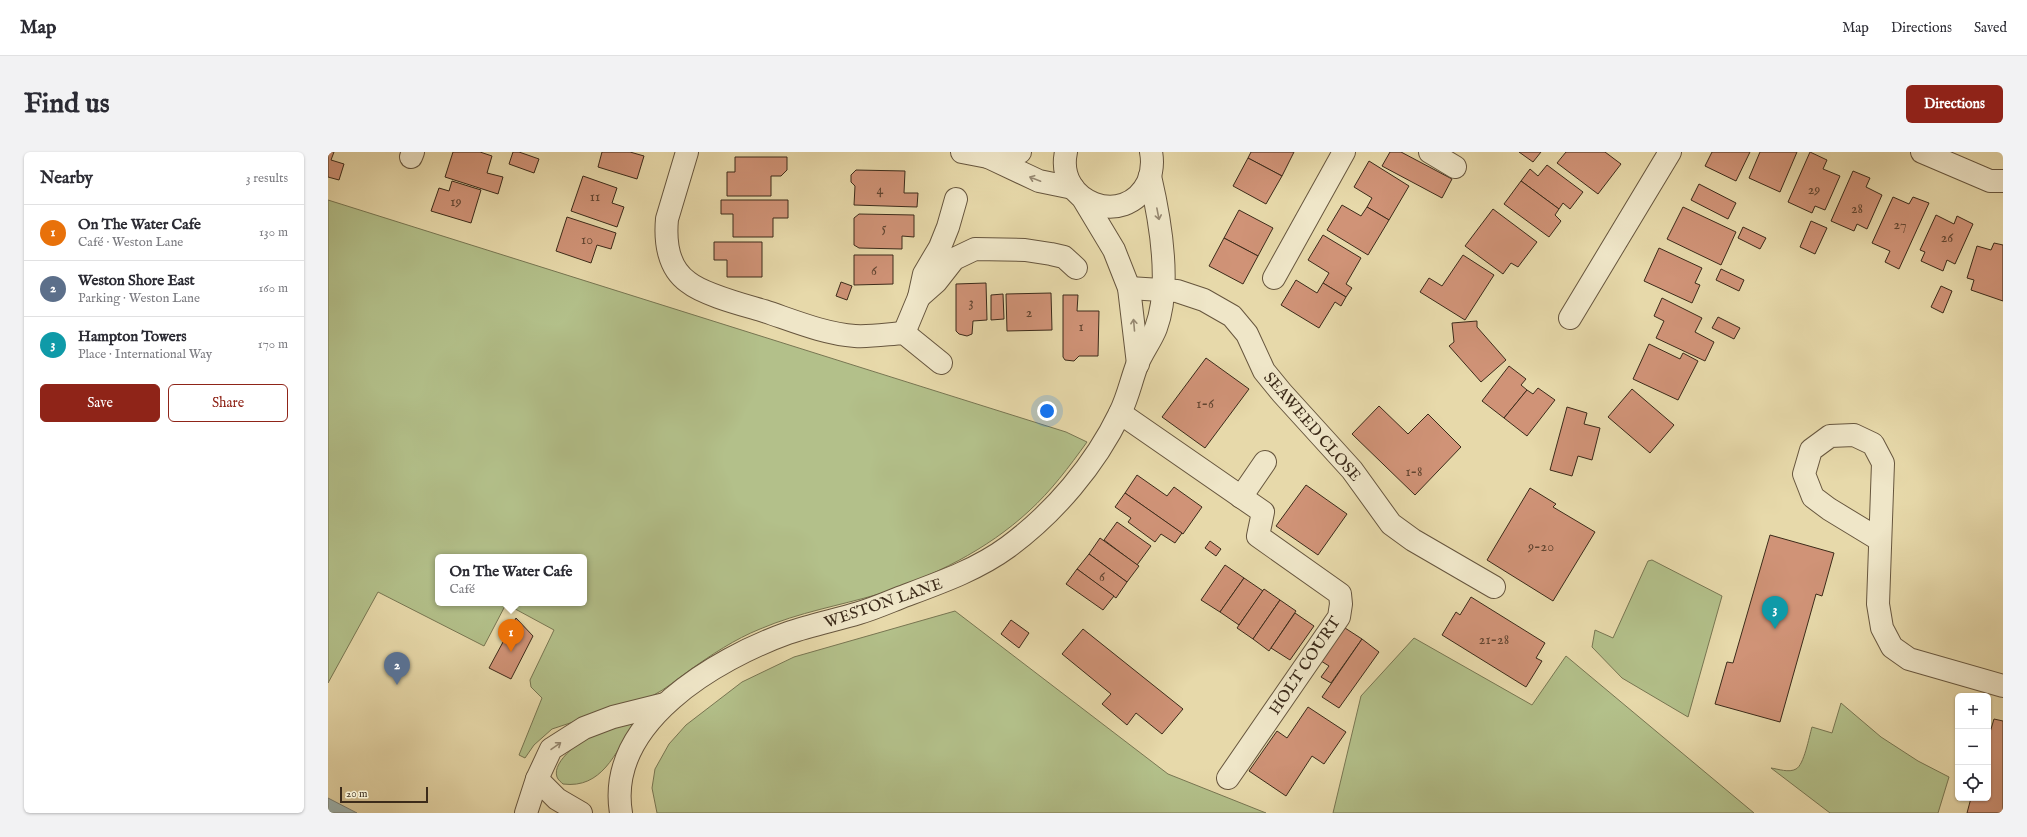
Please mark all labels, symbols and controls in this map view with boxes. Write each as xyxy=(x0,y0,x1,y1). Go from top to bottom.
text: Map xyxy=(20,16,56,40)
text: Map xyxy=(1842,19,1869,37)
text: Directions xyxy=(1891,19,1952,37)
text: Saved xyxy=(1974,19,2007,37)
button: Directions xyxy=(1906,85,2003,123)
text: Find us xyxy=(24,87,110,122)
text: Nearby xyxy=(40,168,93,189)
text: 3 results xyxy=(246,170,288,187)
one-way arrow xyxy=(1029,174,1041,182)
house number: 4 xyxy=(877,181,884,199)
house number: 29 xyxy=(1808,181,1820,199)
house number: 11 xyxy=(590,188,600,206)
house number: 19 xyxy=(450,193,462,211)
house number: 28 xyxy=(1851,200,1863,218)
one-way arrow xyxy=(1155,207,1163,220)
text: On The Water Cafe xyxy=(78,215,201,234)
house number: 27 xyxy=(1894,216,1906,234)
house number: 5 xyxy=(881,219,887,237)
text: 1 xyxy=(51,224,55,241)
text: 130 m xyxy=(259,224,288,241)
house number: 26 xyxy=(1941,229,1954,247)
house number: 10 xyxy=(581,231,593,249)
text: Café · Weston Lane xyxy=(78,234,183,251)
house number: 6 xyxy=(871,262,878,280)
text: Weston Shore East xyxy=(78,271,195,290)
text: 2 xyxy=(50,280,56,297)
text: 160 m xyxy=(258,280,288,297)
text: Parking · Weston Lane xyxy=(78,290,200,307)
house number: 3 xyxy=(968,294,974,312)
house number: 2 xyxy=(1026,304,1033,322)
house number: 1 xyxy=(1078,318,1084,336)
one-way arrow xyxy=(1130,319,1138,332)
text: Hampton Towers xyxy=(78,327,186,346)
text: 3 xyxy=(51,336,55,353)
text: 170 m xyxy=(258,336,288,353)
text: Place · International Way xyxy=(78,346,212,363)
street label: SEAWEED CLOSE xyxy=(1259,368,1364,486)
button: Save xyxy=(40,384,160,422)
button: Share xyxy=(168,384,288,422)
house number: 1-6 xyxy=(1196,395,1215,413)
your location xyxy=(1037,401,1057,421)
house number: 1-8 xyxy=(1405,463,1423,481)
house number: 9-20 xyxy=(1527,538,1554,556)
popup xyxy=(435,554,587,606)
text: On The Water Cafe xyxy=(450,562,572,581)
house number: 6 xyxy=(1099,568,1106,586)
street label: WESTON LANE xyxy=(822,574,945,633)
text: Café xyxy=(450,581,475,598)
pin: 3 xyxy=(1762,596,1788,629)
street label: HOLT COURT xyxy=(1265,613,1346,719)
pin: 1 xyxy=(498,619,524,652)
house number: 21-28 xyxy=(1479,631,1509,649)
pin: 2 xyxy=(384,652,410,685)
map controls xyxy=(1955,693,1991,801)
button: + xyxy=(1955,693,1991,729)
button: − xyxy=(1955,729,1991,765)
one-way arrow xyxy=(551,742,562,750)
button: locate xyxy=(1955,765,1991,801)
scale bar xyxy=(340,785,428,804)
text: 20 m xyxy=(346,787,367,801)

